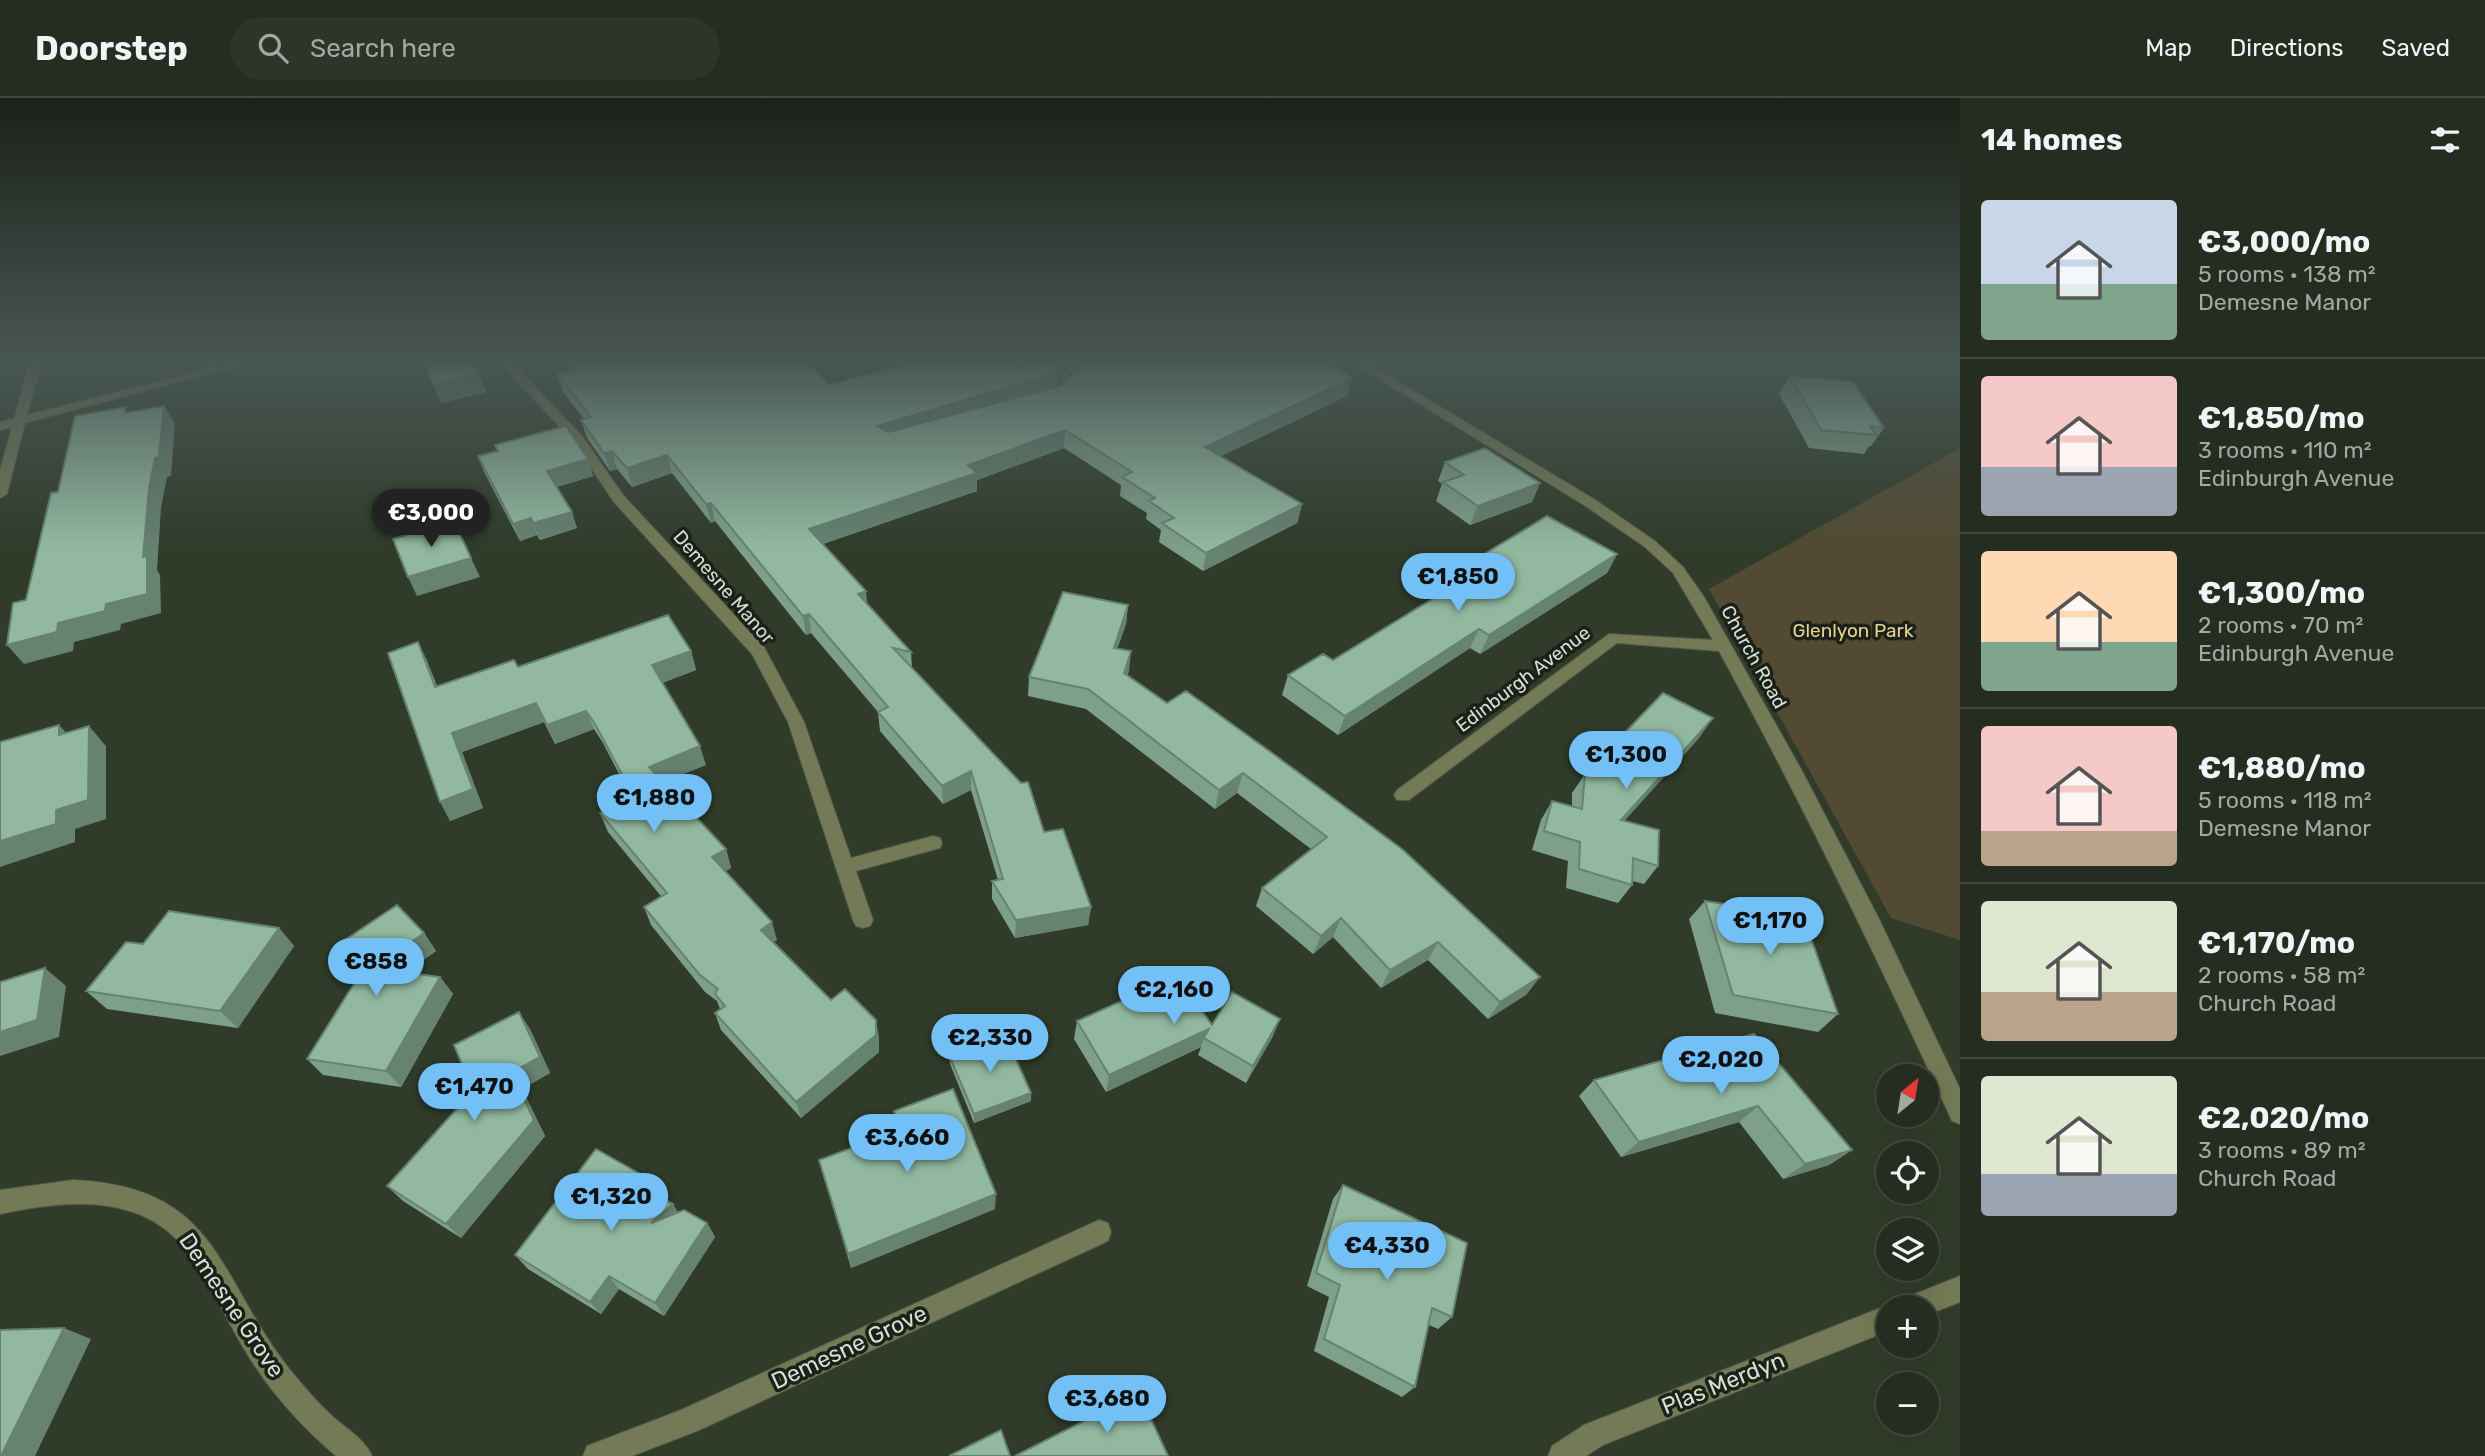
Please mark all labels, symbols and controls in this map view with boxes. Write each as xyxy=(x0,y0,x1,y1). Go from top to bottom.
search box xyxy=(230,17,720,80)
text: Doorstep xyxy=(35,29,188,68)
icon: search xyxy=(254,29,292,67)
text: Search here xyxy=(310,33,456,64)
text: Map xyxy=(2145,34,2192,62)
text: Directions xyxy=(2230,34,2343,62)
text: Saved xyxy=(2381,34,2450,62)
icon: filters xyxy=(2426,121,2464,159)
text: 14 homes xyxy=(1981,122,2123,158)
text: €3,000/mo xyxy=(2198,224,2370,260)
icon: home xyxy=(2037,228,2121,312)
text: 5 rooms · 138 m² xyxy=(2198,260,2375,288)
text: Demesne Manor xyxy=(2198,288,2371,316)
text: €1,850/mo xyxy=(2198,400,2365,436)
icon: home xyxy=(2037,404,2121,488)
text: 3 rooms · 110 m² xyxy=(2198,436,2372,464)
text: Edinburgh Avenue xyxy=(2198,464,2394,492)
pin: €3,000 xyxy=(374,490,488,549)
text: €3,000 xyxy=(388,498,474,526)
street label: Demesne Manor xyxy=(668,525,780,649)
pin: €1,850 xyxy=(1401,554,1515,613)
text: €1,850 xyxy=(1417,562,1499,590)
text: €1,300/mo xyxy=(2198,575,2365,611)
icon: home xyxy=(2037,579,2121,663)
street label: Church Road xyxy=(1716,601,1792,713)
text: 2 rooms · 70 m² xyxy=(2198,611,2363,639)
park label: Glenlyon Park xyxy=(1792,619,1914,642)
street label: Edinburgh Avenue xyxy=(1451,621,1595,737)
text: Edinburgh Avenue xyxy=(2198,639,2394,667)
pin: €1,300 xyxy=(1569,732,1683,791)
text: €1,300 xyxy=(1585,740,1667,768)
text: €1,880/mo xyxy=(2198,750,2365,786)
icon: home xyxy=(2037,754,2121,838)
pin: €1,880 xyxy=(597,774,711,834)
text: €1,880 xyxy=(613,783,695,811)
text: 5 rooms · 118 m² xyxy=(2198,786,2372,814)
text: Demesne Manor xyxy=(2198,814,2371,842)
pin: €1,170 xyxy=(1713,898,1827,957)
text: €1,170 xyxy=(1733,906,1807,934)
text: €1,170/mo xyxy=(2198,925,2355,961)
icon: home xyxy=(2037,929,2121,1013)
pin: €858 xyxy=(335,939,417,998)
text: €858 xyxy=(344,947,408,975)
text: 2 rooms · 58 m² xyxy=(2198,961,2365,989)
pin: €2,160 xyxy=(1117,967,1231,1026)
text: €2,160 xyxy=(1134,975,1214,1003)
text: Church Road xyxy=(2198,989,2337,1017)
pin: €2,330 xyxy=(933,1014,1047,1074)
text: €2,330 xyxy=(947,1023,1033,1051)
pin: €2,020 xyxy=(1664,1037,1778,1096)
text: €2,020 xyxy=(1678,1045,1764,1073)
pin: €1,470 xyxy=(417,1063,531,1123)
north arrow xyxy=(1876,1064,1939,1127)
map controls xyxy=(1876,1064,1939,1435)
text: €1,470 xyxy=(434,1072,514,1100)
text: €2,020/mo xyxy=(2198,1100,2369,1136)
icon: home xyxy=(2037,1104,2121,1188)
pin: €3,660 xyxy=(850,1114,964,1174)
text: €3,660 xyxy=(864,1123,950,1151)
text: 3 rooms · 89 m² xyxy=(2198,1136,2366,1164)
button: locate xyxy=(1876,1141,1939,1204)
text: Church Road xyxy=(2198,1164,2337,1192)
pin: €1,320 xyxy=(554,1174,668,1233)
text: €1,320 xyxy=(570,1182,652,1210)
button: layers xyxy=(1876,1218,1939,1281)
pin: €4,330 xyxy=(1330,1222,1444,1282)
street label: Demesne Grove xyxy=(173,1227,291,1383)
text: €4,330 xyxy=(1344,1231,1430,1259)
button: + xyxy=(1876,1295,1939,1358)
street label: Demesne Grove xyxy=(767,1299,931,1395)
street label: Plas Merdyn xyxy=(1657,1346,1789,1420)
button: − xyxy=(1876,1372,1939,1435)
pin: €3,680 xyxy=(1050,1376,1164,1435)
text: €3,680 xyxy=(1064,1384,1150,1412)

